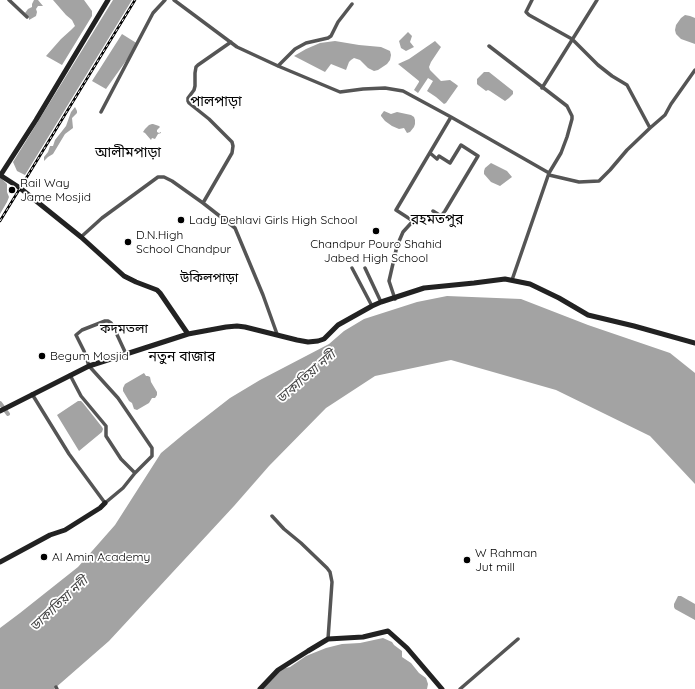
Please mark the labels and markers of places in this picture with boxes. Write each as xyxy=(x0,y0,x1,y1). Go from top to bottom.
place label: Rail Way Jame Mosjid xyxy=(20,176,91,204)
marker: Rail Way Jame Mosjid xyxy=(7,185,17,195)
place label: Lady Dehlavi Girls High School xyxy=(189,213,357,227)
marker: Lady Dehlavi Girls High School xyxy=(176,215,186,225)
marker: Chandpur Pouro Shahid Jabed High School xyxy=(371,226,381,236)
place label: D.N.High School Chandpur xyxy=(136,228,231,256)
marker: D.N.High School Chandpur xyxy=(123,237,133,247)
place label: Chandpur Pouro Shahid Jabed High School xyxy=(310,237,442,265)
place label: Begum Mosjid xyxy=(50,349,129,363)
marker: Begum Mosjid xyxy=(37,351,47,361)
place label: W Rahman Jut mill xyxy=(475,546,537,574)
place label: Al Amin Academy xyxy=(52,550,150,564)
marker: Al Amin Academy xyxy=(39,552,49,562)
marker: W Rahman Jut mill xyxy=(462,555,472,565)

